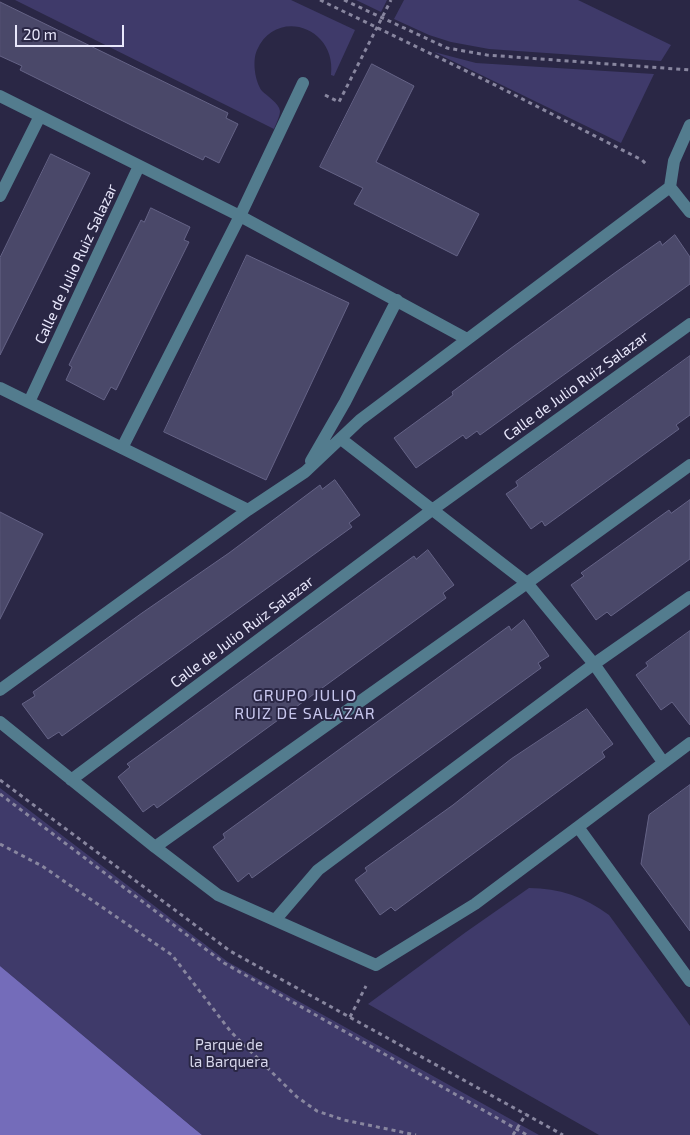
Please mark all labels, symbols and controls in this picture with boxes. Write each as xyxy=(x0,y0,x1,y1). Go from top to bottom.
scale bar xyxy=(18,15,126,47)
text: 20 m xyxy=(23,25,57,43)
street label: Calle de Julio Ruiz Salazar xyxy=(31,181,121,347)
street label: Calle de Julio Ruiz Salazar xyxy=(500,327,652,445)
street label: Calle de Julio Ruiz Salazar xyxy=(167,572,317,692)
district label: GRUPO JULIO RUIZ DE SALAZAR xyxy=(232,686,378,724)
park label: Parque de la Barquera xyxy=(190,1036,268,1071)

